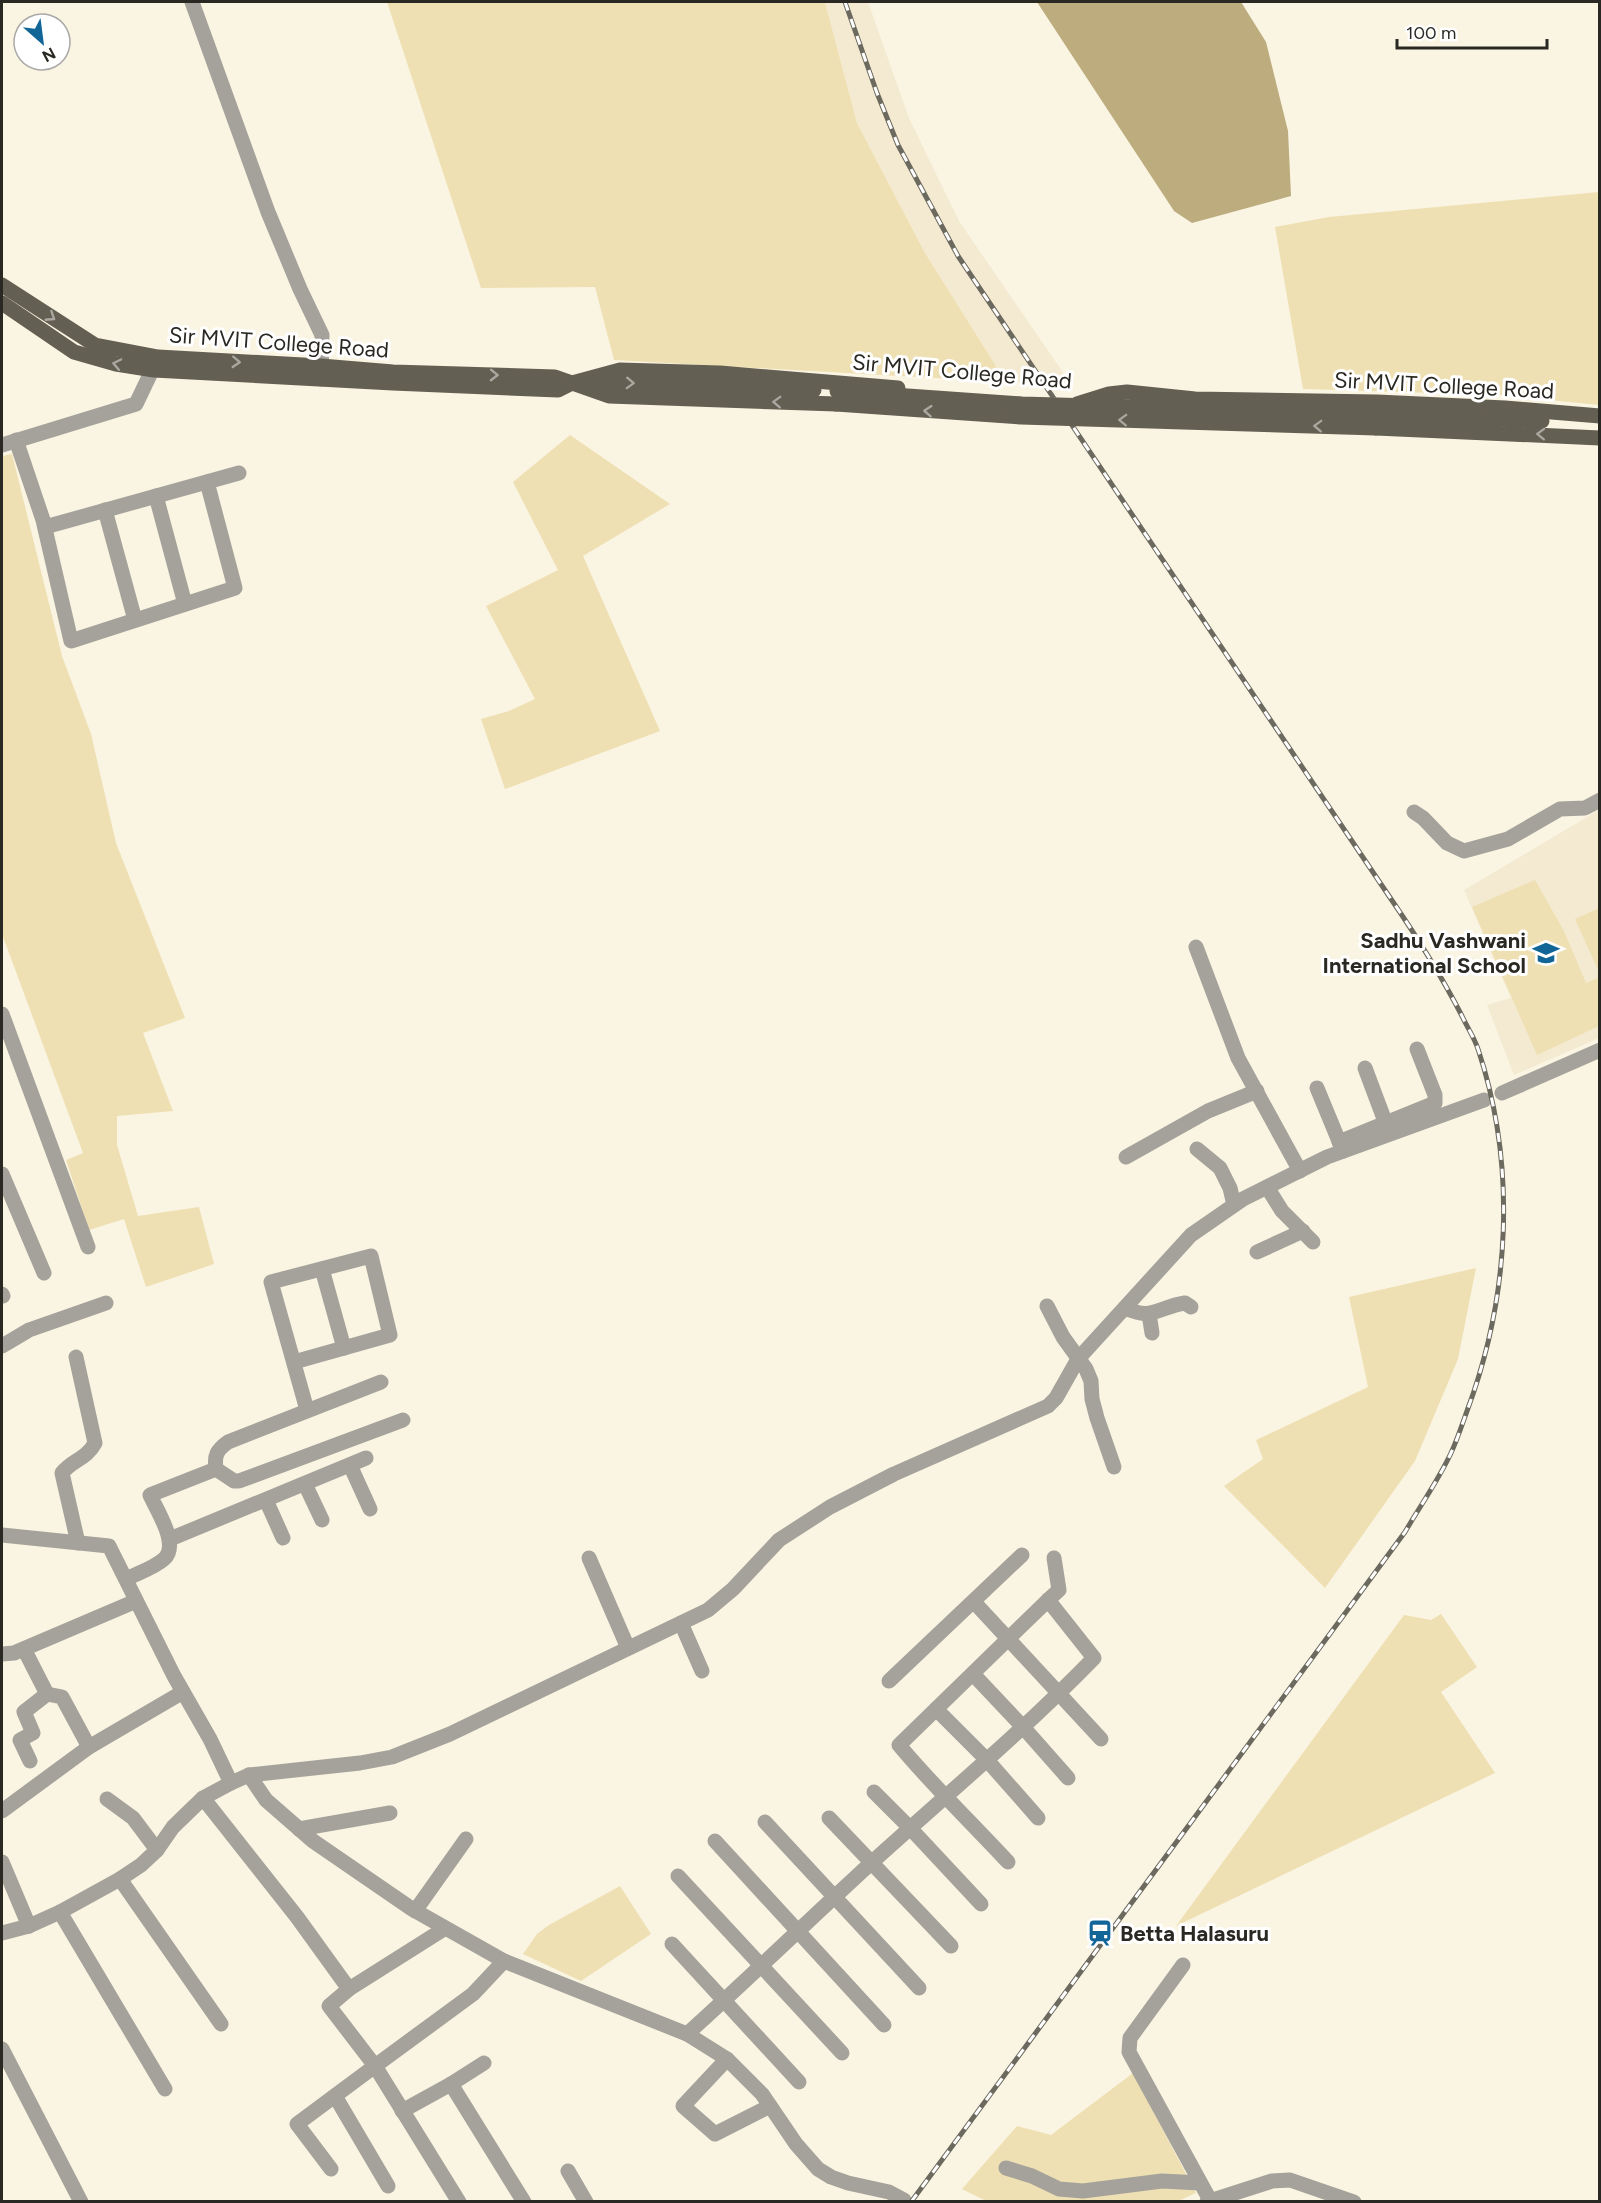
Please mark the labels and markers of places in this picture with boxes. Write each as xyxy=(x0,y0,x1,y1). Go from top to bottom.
place label: Sadhu Vashwani International School xyxy=(1323,927,1526,979)
school or university icon: Sadhu Vashwani International School xyxy=(1531,938,1561,968)
station icon: Betta Halasuru xyxy=(1085,1918,1115,1948)
place label: Betta Halasuru xyxy=(1120,1920,1269,1947)

